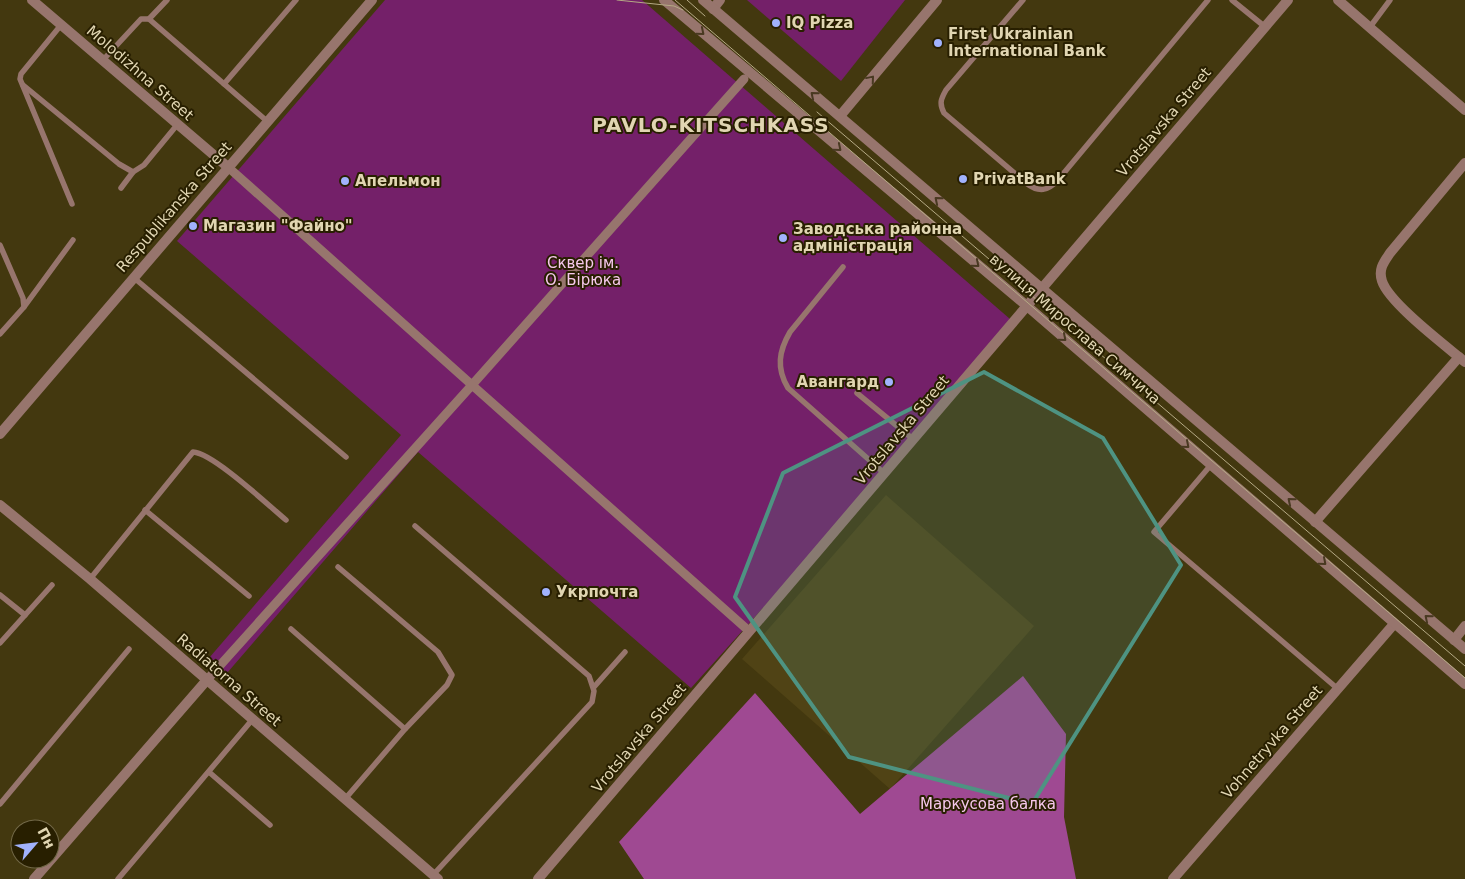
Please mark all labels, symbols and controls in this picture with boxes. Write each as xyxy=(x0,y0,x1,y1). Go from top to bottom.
place label: IQ Pіzza xyxy=(786,14,853,32)
marker: IQ Pіzza xyxy=(770,17,782,29)
street label: Molodizhna Street xyxy=(83,22,197,124)
place label: First Ukrainian International Bank xyxy=(948,25,1107,60)
one-way arrow xyxy=(695,26,704,34)
marker: First Ukrainian International Bank xyxy=(932,37,944,49)
street label: Vrotslavska Street xyxy=(1113,64,1215,180)
one-way arrow xyxy=(865,75,874,84)
one-way arrow xyxy=(811,91,820,100)
district label: PAVLO-KITSCHKASS xyxy=(592,113,830,137)
street label: Respublikanska Street xyxy=(113,138,236,276)
one-way arrow xyxy=(833,142,842,151)
place label: PrivatBank xyxy=(973,170,1067,188)
place label: Апельмон xyxy=(355,172,441,190)
marker: PrivatBank xyxy=(957,173,969,185)
marker: Апельмон xyxy=(339,175,351,187)
one-way arrow xyxy=(935,196,944,205)
place label: Магазин "Файно" xyxy=(203,217,353,235)
marker: Магазин "Файно" xyxy=(187,220,199,232)
place label: Заводська районна адміністрація xyxy=(793,220,962,255)
marker: Заводська районна адміністрація xyxy=(777,232,789,244)
street label: вулиця Мирослава Симчича xyxy=(986,250,1164,408)
park label: Сквер ім. О. Бірюка xyxy=(545,254,621,289)
one-way arrow xyxy=(970,258,979,266)
one-way arrow xyxy=(1058,332,1067,341)
street label: Vrotslavska Street xyxy=(851,372,953,488)
place label: Авангард xyxy=(797,373,879,391)
marker: Авангард xyxy=(883,376,895,388)
one-way arrow xyxy=(1180,439,1189,447)
one-way arrow xyxy=(1288,498,1297,507)
one-way arrow xyxy=(1317,556,1326,565)
place label: Укрпочта xyxy=(556,583,638,601)
marker: Укрпочта xyxy=(540,586,552,598)
one-way arrow xyxy=(1425,615,1434,623)
street label: Radiatorna Street xyxy=(173,630,285,730)
street label: Vrotslavska Street xyxy=(588,680,690,796)
street label: Vohnetryvka Street xyxy=(1218,682,1326,802)
park label: Маркусова балка xyxy=(920,795,1056,813)
north arrow xyxy=(10,819,60,869)
text: Пн xyxy=(34,825,59,851)

